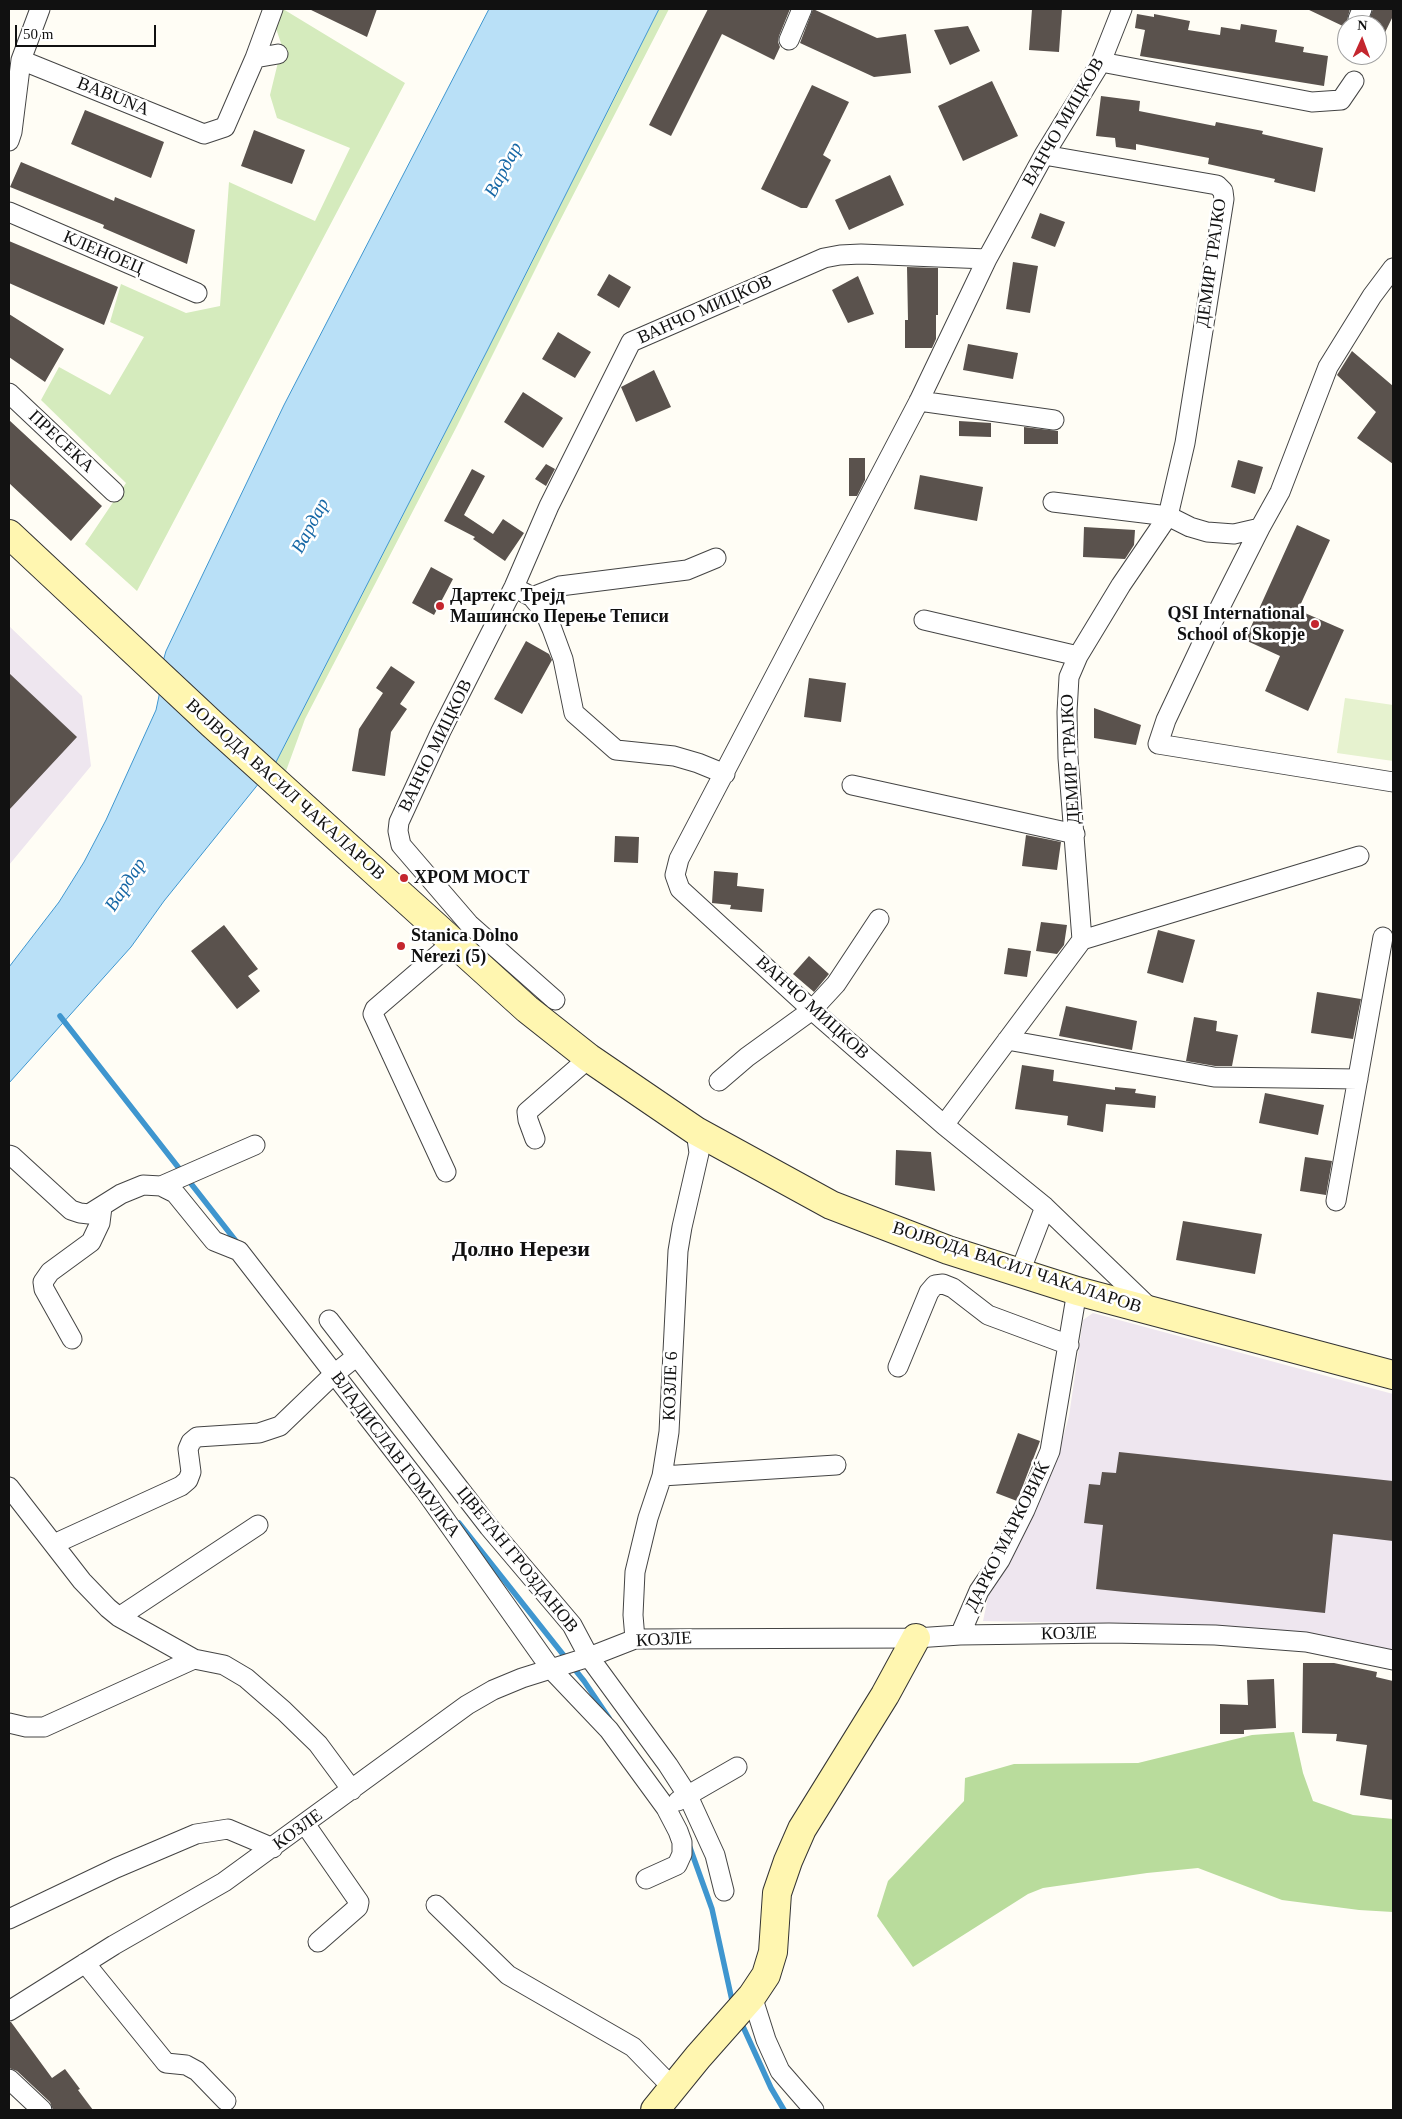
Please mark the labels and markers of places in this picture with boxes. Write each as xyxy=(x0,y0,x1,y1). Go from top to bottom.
place label: Дартекс Трејд Машинско Перење Теписи xyxy=(450,585,669,628)
marker: Дартекс Трејд Машинско Перење Теписи xyxy=(434,600,446,612)
place label: QSI International School of Skopje xyxy=(1167,603,1305,646)
marker: QSI International School of Skopje xyxy=(1309,618,1321,630)
place label: ХРОМ МОСТ xyxy=(414,867,530,889)
marker: ХРОМ МОСТ xyxy=(398,872,410,884)
place label: Stanica Dolno Nerezi (5) xyxy=(411,925,519,968)
marker: Stanica Dolno Nerezi (5) xyxy=(395,940,407,952)

